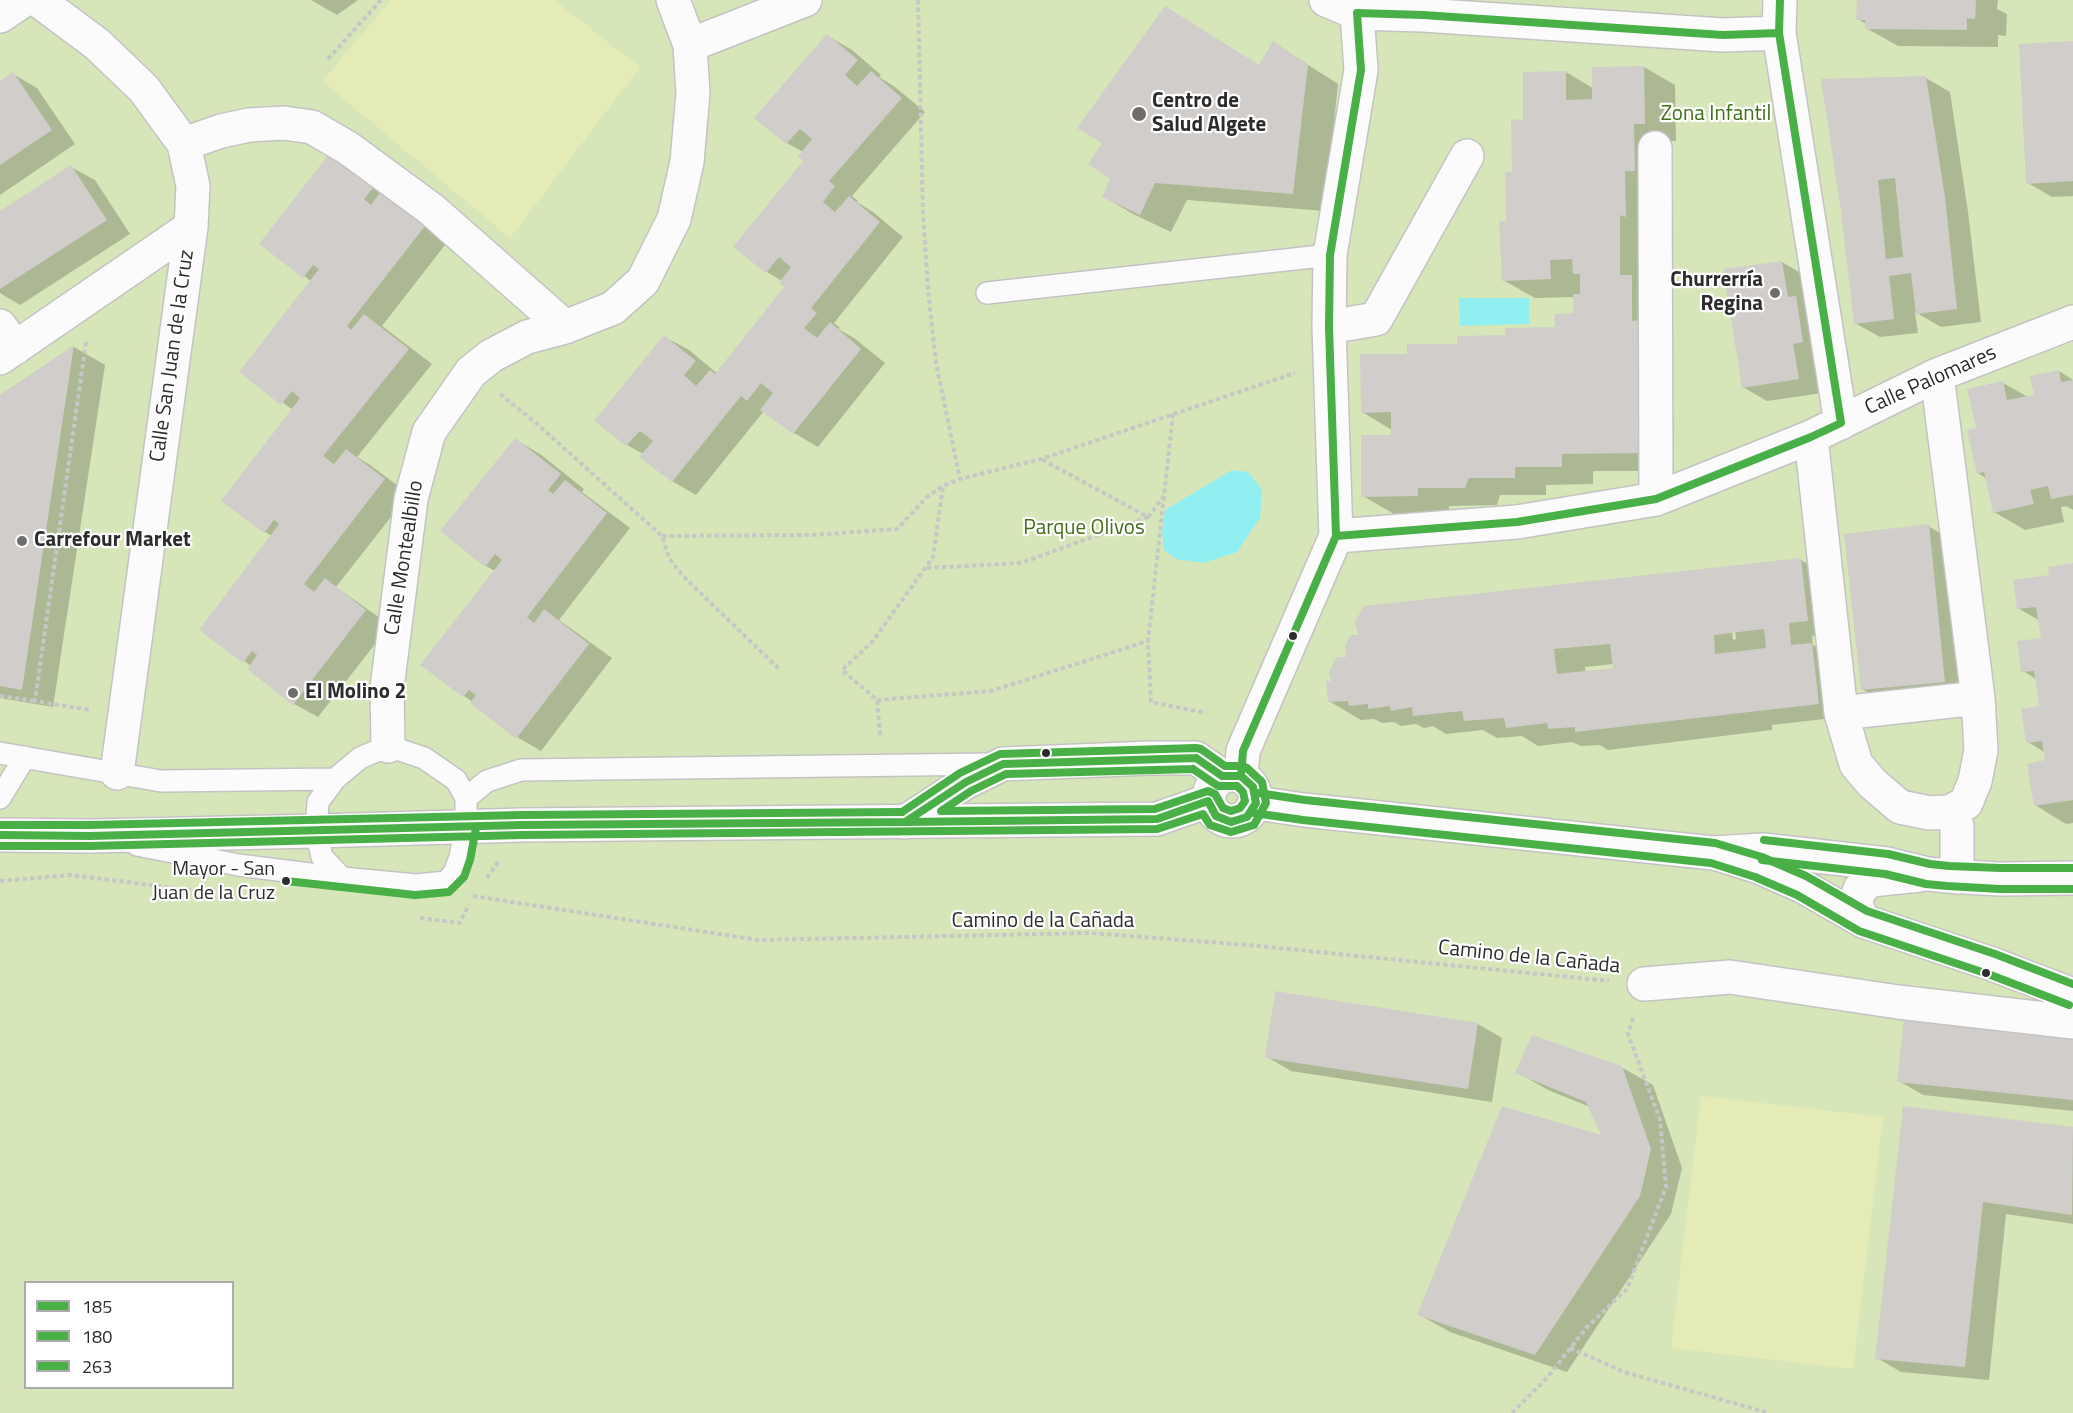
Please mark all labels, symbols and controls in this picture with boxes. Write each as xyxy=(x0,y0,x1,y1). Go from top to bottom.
place label: Centro de Salud Algete xyxy=(1152,89,1266,139)
park label: Zona Infantil xyxy=(1661,102,1771,128)
marker: Centro de Salud Algete xyxy=(1130,105,1148,123)
street label: Calle San Juan de la Cruz xyxy=(146,248,200,464)
place label: Churrerría Regina xyxy=(1670,268,1763,318)
marker: Churrerría Regina xyxy=(1768,286,1782,300)
street label: Calle Palomares xyxy=(1861,341,2001,421)
street label: Calle Montealbillo xyxy=(380,479,430,637)
park label: Parque Olivos xyxy=(1023,516,1145,542)
place label: Carrefour Market xyxy=(34,528,191,554)
marker: Carrefour Market xyxy=(15,534,29,548)
unlabelled marker xyxy=(1287,630,1299,642)
place label: El Molino 2 xyxy=(305,680,406,706)
marker: El Molino 2 xyxy=(286,686,300,700)
unlabelled marker xyxy=(1040,747,1052,759)
place label: Mayor - San Juan de la Cruz xyxy=(152,858,275,905)
marker: Mayor - San Juan de la Cruz xyxy=(280,875,292,887)
street label: Camino de la Cañada xyxy=(952,909,1134,935)
street label: Camino de la Cañada xyxy=(1437,936,1621,980)
unlabelled marker xyxy=(1980,967,1992,979)
legend xyxy=(24,1281,234,1389)
text: 185 xyxy=(82,1293,112,1320)
text: 180 xyxy=(82,1323,112,1350)
text: 263 xyxy=(82,1353,112,1380)

